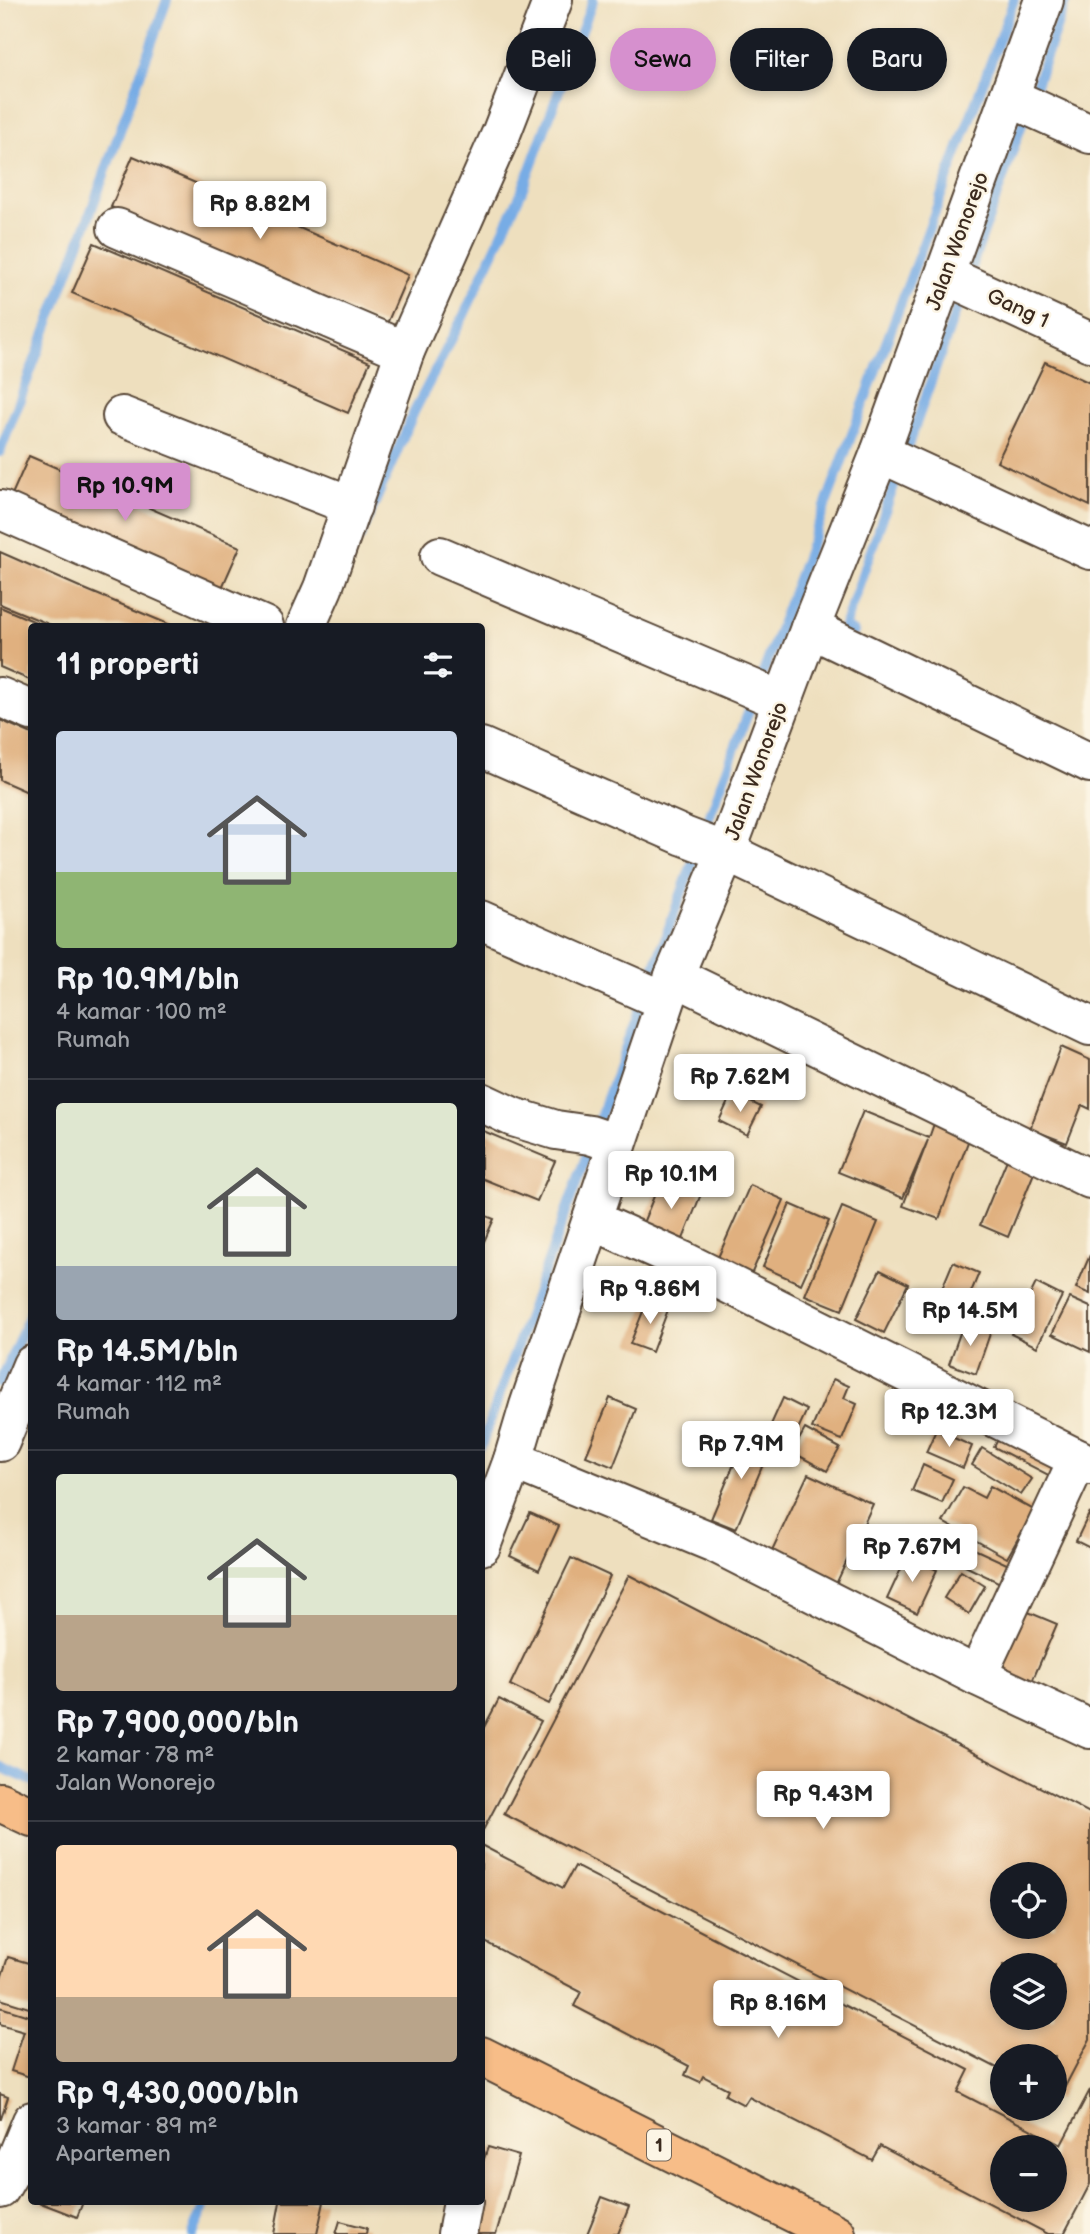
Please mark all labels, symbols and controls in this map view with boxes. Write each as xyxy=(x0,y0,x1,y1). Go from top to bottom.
chip: Beli xyxy=(506,28,596,91)
chip: Sewa xyxy=(610,28,716,91)
chip: Filter xyxy=(730,28,833,91)
chip: Baru xyxy=(847,28,947,91)
street label: Jalan Wonorejo xyxy=(921,168,994,314)
pin: Rp 8.82M xyxy=(188,182,332,241)
text: Rp 8.82M xyxy=(209,190,311,218)
street label: Gang 1 xyxy=(983,283,1053,334)
pin: Rp 10.9M xyxy=(53,463,197,523)
text: Rp 10.9M xyxy=(76,472,174,500)
icon: filters xyxy=(419,646,457,684)
text: 11 properti xyxy=(56,647,199,683)
street label: Jalan Wonorejo xyxy=(720,698,793,844)
icon: home xyxy=(194,777,320,903)
text: Rp 10.9M/bln xyxy=(56,962,239,998)
text: 4 kamar · 100 m² xyxy=(56,998,227,1026)
text: Rumah xyxy=(56,1026,130,1054)
pin: Rp 7.62M xyxy=(668,1054,812,1114)
text: Rp 7.62M xyxy=(690,1063,790,1091)
icon: home xyxy=(194,1149,320,1275)
pin: Rp 10.1M xyxy=(599,1152,743,1211)
text: Rp 10.1M xyxy=(624,1160,718,1188)
pin: Rp 9.86M xyxy=(578,1266,722,1326)
text: Rp 9.86M xyxy=(599,1275,701,1303)
pin: Rp 14.5M xyxy=(898,1288,1042,1348)
text: Rp 14.5M xyxy=(922,1297,1018,1325)
text: Rp 14.5M/bln xyxy=(56,1334,238,1370)
text: 4 kamar · 112 m² xyxy=(56,1370,222,1398)
pin: Rp 12.3M xyxy=(877,1390,1021,1449)
text: Rumah xyxy=(56,1398,130,1426)
text: Rp 12.3M xyxy=(901,1398,997,1426)
pin: Rp 7.9M xyxy=(676,1422,806,1481)
text: Rp 7.9M xyxy=(698,1430,784,1458)
icon: home xyxy=(194,1520,320,1646)
pin: Rp 7.67M xyxy=(840,1524,984,1584)
text: Rp 7.67M xyxy=(862,1533,962,1561)
text: Rp 7,900,000/bln xyxy=(56,1705,299,1741)
text: 2 kamar · 78 m² xyxy=(56,1741,214,1769)
text: Jalan Wonorejo xyxy=(56,1769,216,1797)
pin: Rp 9.43M xyxy=(751,1772,895,1831)
text: Rp 9.43M xyxy=(773,1780,873,1808)
map controls xyxy=(990,1862,1067,2212)
button: locate xyxy=(990,1862,1067,1939)
icon: home xyxy=(194,1891,320,2017)
button: layers xyxy=(990,1953,1067,2030)
pin: Rp 8.16M xyxy=(706,1980,850,2040)
text: Rp 8.16M xyxy=(729,1989,827,2017)
button: + xyxy=(990,2044,1067,2121)
text: Rp 9,430,000/bln xyxy=(56,2076,299,2112)
text: 3 kamar · 89 m² xyxy=(56,2112,217,2140)
road number: 1 xyxy=(647,2130,671,2160)
button: − xyxy=(990,2135,1067,2212)
text: Apartemen xyxy=(56,2140,171,2168)

